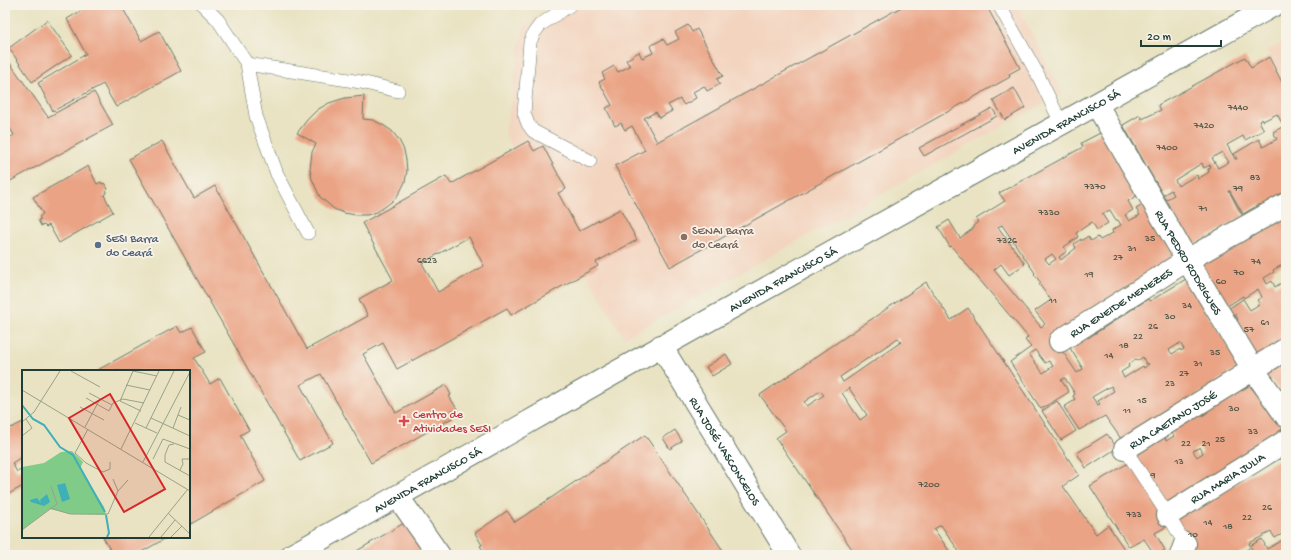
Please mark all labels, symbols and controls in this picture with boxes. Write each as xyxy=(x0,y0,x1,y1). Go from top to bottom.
scale bar xyxy=(1141,22,1221,48)
text: 20 m xyxy=(1147,31,1172,45)
street label: AVENIDA FRANCISCO SÁ xyxy=(1010,87,1124,159)
house number: 7440 xyxy=(1227,102,1248,114)
house number: 7420 xyxy=(1193,120,1215,132)
house number: 7400 xyxy=(1155,142,1178,154)
house number: 83 xyxy=(1250,172,1260,184)
house number: 7370 xyxy=(1083,181,1106,193)
house number: 79 xyxy=(1232,183,1243,195)
house number: 71 xyxy=(1197,203,1208,215)
house number: 7330 xyxy=(1037,207,1060,219)
street label: RUA PEDRO RODRIGUES xyxy=(1151,208,1224,319)
place label: SENAI Barra do Ceará xyxy=(692,225,754,253)
marker: SENAI Barra do Ceará xyxy=(679,232,689,242)
place label: SESI Barra do Ceará xyxy=(106,233,159,261)
house number: 35 xyxy=(1144,233,1155,245)
house number: 7326 xyxy=(996,235,1018,247)
marker: SESI Barra do Ceará xyxy=(93,240,103,250)
house number: 31 xyxy=(1126,243,1137,255)
street label: AVENIDA FRANCISCO SÁ xyxy=(727,244,841,316)
house number: 27 xyxy=(1113,252,1124,264)
house number: 6623 xyxy=(417,255,437,267)
house number: 74 xyxy=(1250,256,1261,268)
street label: RUA ENEIDE MENEZES xyxy=(1068,266,1176,342)
house number: 70 xyxy=(1233,267,1245,279)
house number: 19 xyxy=(1083,269,1094,281)
house number: 60 xyxy=(1216,276,1227,288)
house number: 11 xyxy=(1048,295,1057,307)
house number: 34 xyxy=(1181,300,1192,312)
house number: 30 xyxy=(1164,311,1176,323)
house number: 61 xyxy=(1260,317,1270,329)
house number: 26 xyxy=(1148,321,1159,333)
house number: 57 xyxy=(1244,324,1255,336)
house number: 22 xyxy=(1133,331,1143,343)
house number: 18 xyxy=(1118,340,1129,352)
house number: 35 xyxy=(1209,347,1220,359)
house number: 14 xyxy=(1104,350,1114,362)
house number: 31 xyxy=(1192,358,1203,370)
house number: 27 xyxy=(1179,368,1190,380)
inset map xyxy=(22,370,190,538)
house number: 23 xyxy=(1165,378,1175,390)
street label: RUA CAETANO JOSÉ xyxy=(1127,388,1220,454)
street label: RUA JOSÉ VASCONCELOS xyxy=(685,395,762,509)
house number: 15 xyxy=(1136,395,1147,407)
house number: 30 xyxy=(1228,403,1240,415)
house number: 11 xyxy=(1122,405,1131,417)
place label: Centro de Atividades SESI xyxy=(413,409,491,437)
marker: Centro de Atividades SESI xyxy=(398,415,410,427)
house number: 33 xyxy=(1247,426,1258,438)
house number: 25 xyxy=(1215,434,1225,446)
house number: 22 xyxy=(1181,438,1191,450)
house number: 21 xyxy=(1202,438,1210,450)
street label: AVENIDA FRANCISCO SÁ xyxy=(372,445,485,517)
street label: RUA MARIA JULIA xyxy=(1188,450,1269,508)
house number: 13 xyxy=(1173,456,1184,468)
house number: 9 xyxy=(1149,470,1156,482)
house number: 7200 xyxy=(917,479,940,491)
house number: 26 xyxy=(1262,502,1273,514)
house number: 733 xyxy=(1125,509,1142,521)
house number: 22 xyxy=(1242,512,1252,524)
house number: 14 xyxy=(1203,517,1213,529)
house number: 18 xyxy=(1222,521,1233,533)
house number: 10 xyxy=(1187,529,1198,541)

